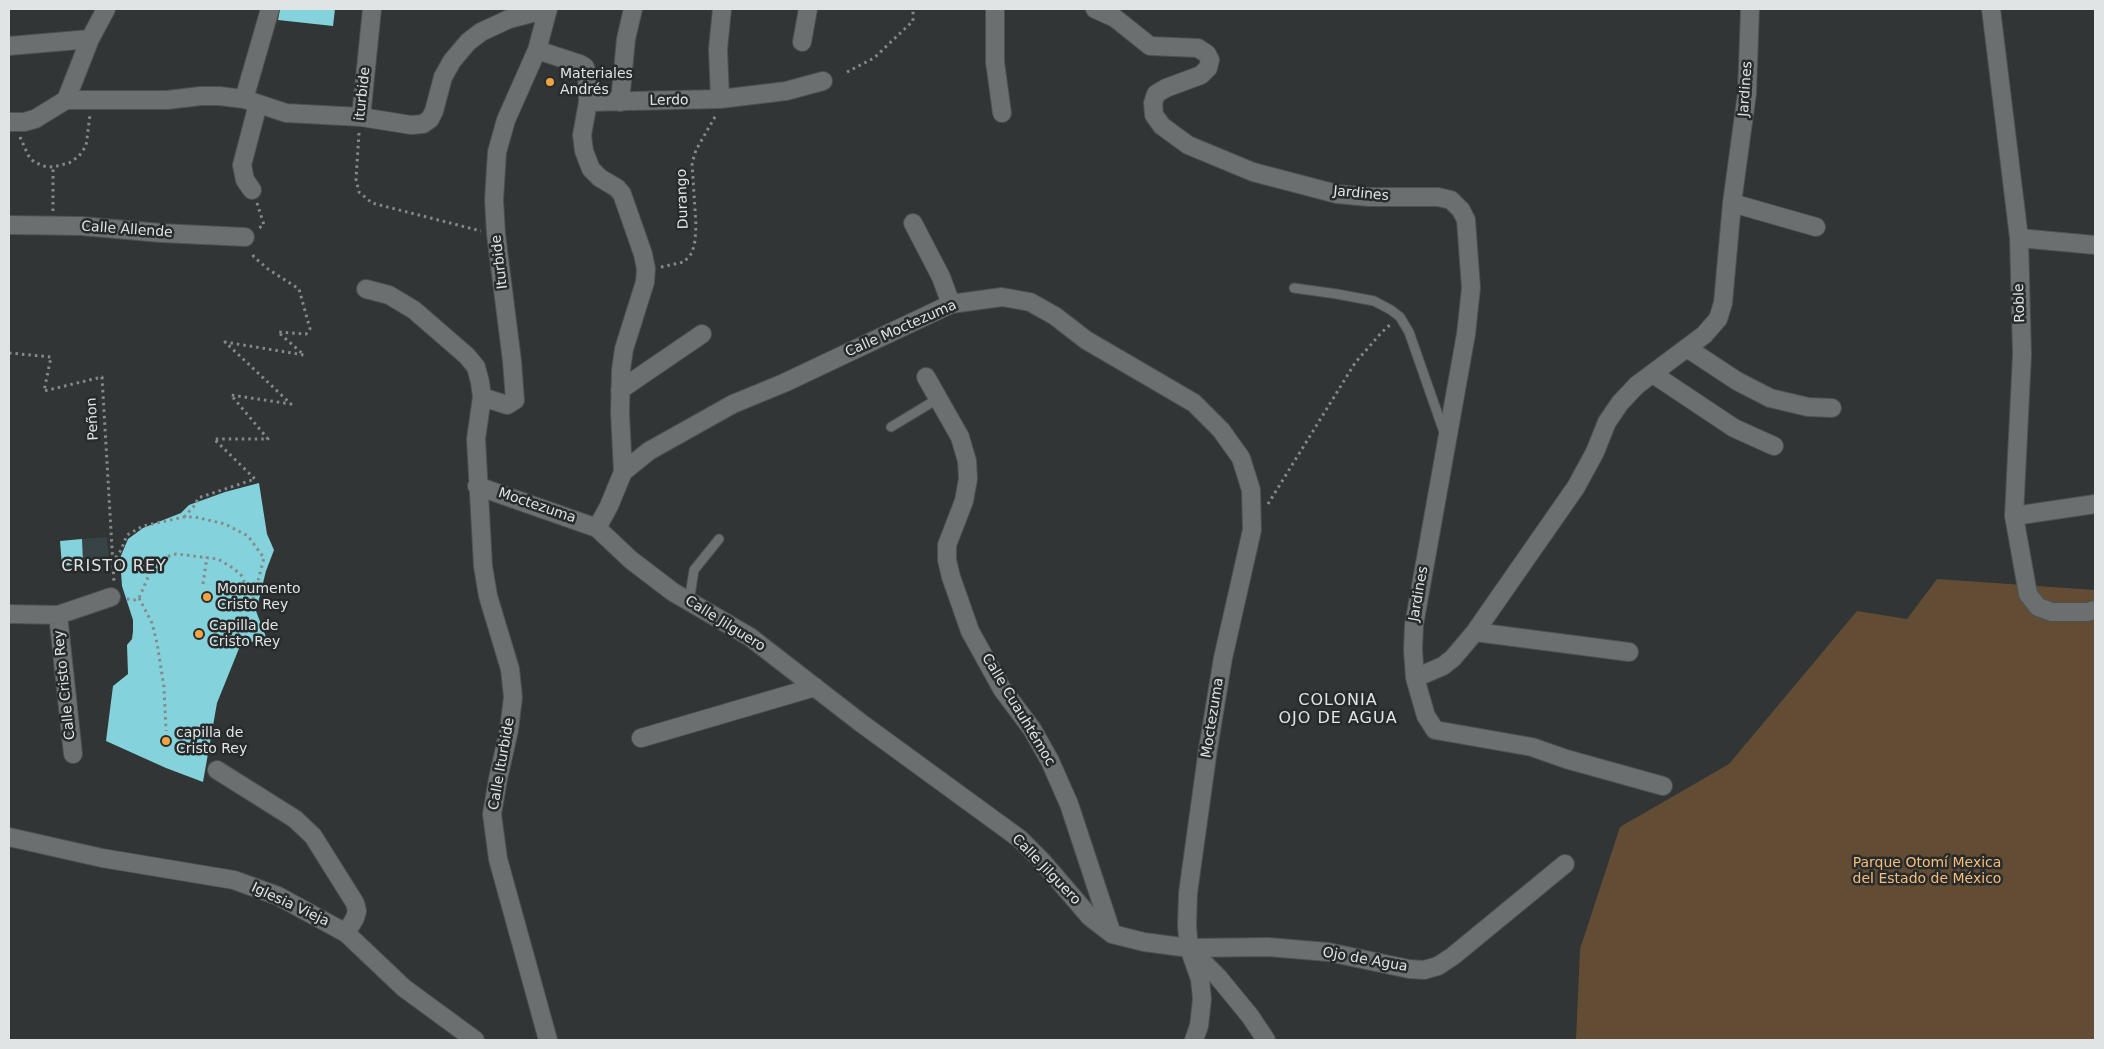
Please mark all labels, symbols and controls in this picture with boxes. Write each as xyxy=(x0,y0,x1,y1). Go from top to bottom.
street label: Jardines xyxy=(1736,61,1756,117)
street label: iturbide xyxy=(352,66,374,122)
place label: Materiales Andrés xyxy=(560,66,633,98)
marker: Materiales Andrés xyxy=(544,76,556,88)
street label: Lerdo xyxy=(649,92,689,110)
street label: Durango xyxy=(674,169,692,229)
street label: Jardines xyxy=(1332,183,1390,205)
street label: Calle Allende xyxy=(81,218,173,242)
street label: Iturbide xyxy=(488,234,512,290)
street label: Roble xyxy=(2011,283,2029,323)
street label: Calle Moctezuma xyxy=(843,297,959,361)
street label: Peñon xyxy=(83,397,103,441)
street label: Moctezuma xyxy=(496,485,578,527)
district label: CRISTO REY xyxy=(60,557,168,577)
street label: Jardines xyxy=(1406,565,1432,623)
place label: Monumento Cristo Rey xyxy=(217,581,301,614)
marker: Monumento Cristo Rey xyxy=(201,591,213,603)
street label: Calle Jilguero xyxy=(682,593,768,655)
place label: Capilla de Cristo Rey xyxy=(209,618,280,650)
marker: Capilla de Cristo Rey xyxy=(193,628,205,640)
street label: Calle Cristo Rey xyxy=(51,629,79,741)
street label: Calle Cuauhtémoc xyxy=(978,651,1058,769)
street label: Moctezuma xyxy=(1198,677,1228,759)
district label: COLONIA OJO DE AGUA xyxy=(1277,691,1399,729)
street label: Calle Iturbide xyxy=(486,716,518,812)
place label: capilla de Cristo Rey xyxy=(176,725,247,758)
marker: capilla de Cristo Rey xyxy=(160,735,172,747)
street label: Calle Jilguero xyxy=(1008,831,1084,909)
park label: Parque Otomí Mexica del Estado de México xyxy=(1853,855,2001,888)
street label: Iglesia Vieja xyxy=(248,880,332,930)
street label: Ojo de Agua xyxy=(1321,944,1409,976)

